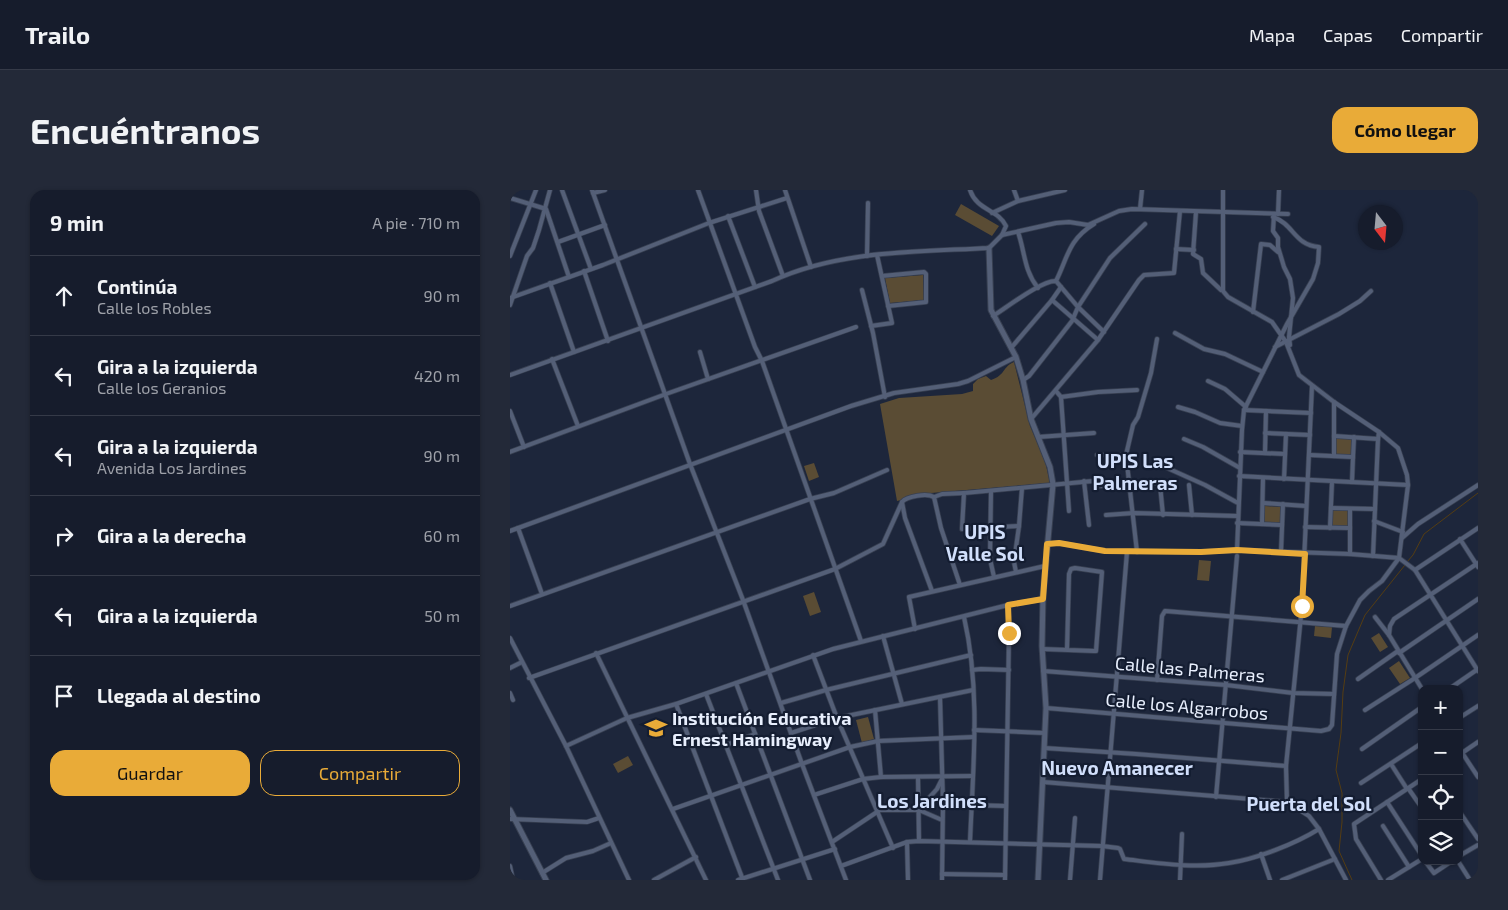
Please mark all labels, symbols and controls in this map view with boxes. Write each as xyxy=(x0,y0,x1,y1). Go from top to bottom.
text: Trailo xyxy=(25,20,90,49)
text: Mapa xyxy=(1249,24,1295,46)
text: Capas xyxy=(1323,24,1373,46)
text: Compartir xyxy=(1401,24,1483,46)
button: Cómo llegar xyxy=(1332,107,1478,153)
text: Encuéntranos xyxy=(30,109,260,151)
north arrow xyxy=(1358,205,1403,250)
text: 9 min xyxy=(50,210,104,235)
text: A pie · 710 m xyxy=(372,213,460,232)
text: Continúa xyxy=(97,275,177,298)
icon: ahead xyxy=(50,282,78,310)
text: 90 m xyxy=(424,286,460,305)
text: Calle los Robles xyxy=(97,298,212,317)
text: Gira a la izquierda xyxy=(97,355,258,378)
icon: left xyxy=(50,362,78,390)
text: 420 m xyxy=(414,366,460,385)
text: Calle los Geranios xyxy=(97,378,226,397)
text: Gira a la izquierda xyxy=(97,435,258,458)
icon: left xyxy=(50,442,78,470)
text: 90 m xyxy=(424,446,460,465)
district label: UPIS Las Palmeras xyxy=(1092,449,1178,494)
text: Avenida Los Jardines xyxy=(97,458,247,477)
district label: UPIS Valle Sol xyxy=(946,520,1025,565)
icon: right xyxy=(50,522,78,550)
text: Gira a la derecha xyxy=(97,524,246,547)
text: 60 m xyxy=(424,526,460,545)
route start xyxy=(1291,595,1314,618)
icon: left xyxy=(50,602,78,630)
text: Gira a la izquierda xyxy=(97,604,258,627)
text: 50 m xyxy=(424,606,460,625)
route end xyxy=(998,622,1021,645)
street label: Calle las Palmeras xyxy=(1114,651,1266,687)
icon: arrive xyxy=(50,682,78,710)
text: Llegada al destino xyxy=(97,684,261,707)
map controls xyxy=(1418,685,1463,865)
button: + xyxy=(1418,685,1463,730)
street label: Calle los Algarrobos xyxy=(1105,688,1269,724)
place label: Institución Educativa Ernest Hamingway xyxy=(672,707,851,750)
school or university icon: Institución Educativa Ernest Hamingway xyxy=(643,715,669,741)
button: − xyxy=(1418,730,1463,775)
button: Guardar xyxy=(50,750,250,796)
button: Compartir xyxy=(260,750,460,796)
district label: Nuevo Amanecer xyxy=(1041,756,1193,779)
button: locate xyxy=(1418,775,1463,820)
district label: Los Jardines xyxy=(877,789,987,812)
district label: Puerta del Sol xyxy=(1246,792,1372,815)
button: layers xyxy=(1418,820,1463,865)

